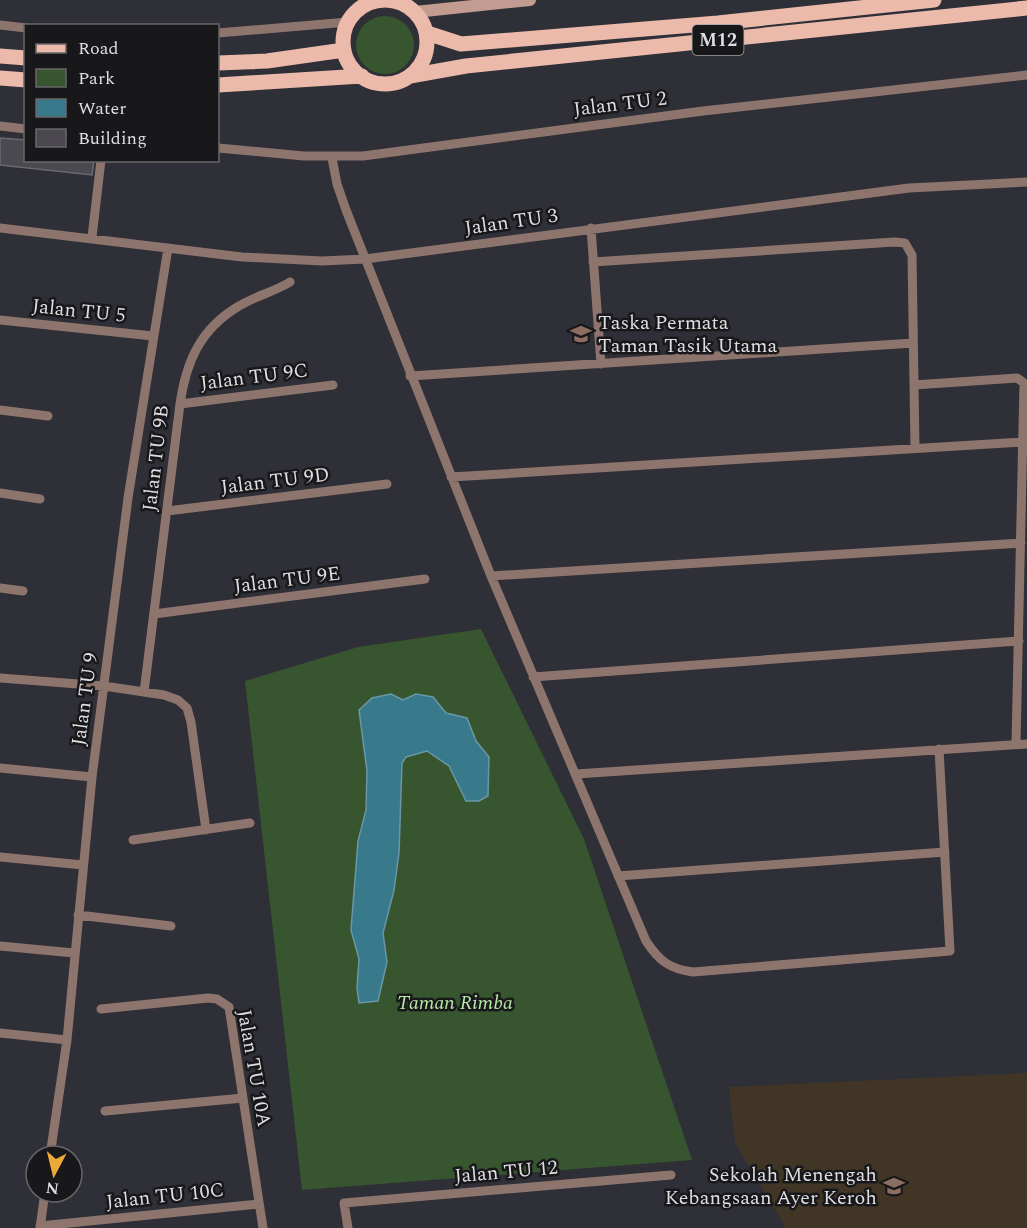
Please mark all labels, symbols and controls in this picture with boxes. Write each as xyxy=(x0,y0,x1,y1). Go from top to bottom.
legend xyxy=(24,24,219,162)
road number: M12 xyxy=(692,25,744,55)
text: Road xyxy=(78,35,119,62)
text: Park xyxy=(78,65,115,92)
street label: Jalan TU 2 xyxy=(572,83,669,125)
text: Water xyxy=(78,95,126,122)
text: Building xyxy=(78,125,147,152)
street label: Jalan TU 3 xyxy=(463,201,560,243)
street label: Jalan TU 5 xyxy=(31,291,127,331)
place label: Taska Permata Taman Tasik Utama xyxy=(598,308,777,361)
school or university icon: Taska Permata Taman Tasik Utama xyxy=(569,322,593,346)
street label: Jalan TU 9C xyxy=(199,356,310,398)
street label: Jalan TU 9B xyxy=(135,403,177,513)
street label: Jalan TU 9D xyxy=(219,459,331,503)
street label: Jalan TU 9E xyxy=(232,559,342,601)
street label: Jalan TU 9 xyxy=(64,651,106,748)
park label: Taman Rimba xyxy=(397,988,513,1018)
street label: Jalan TU 10A xyxy=(229,1007,279,1129)
north arrow xyxy=(24,1144,84,1204)
street label: Jalan TU 12 xyxy=(453,1153,559,1191)
place label: Sekolah Menengah Kebangsaan Ayer Keroh xyxy=(665,1160,877,1213)
school or university icon: Sekolah Menengah Kebangsaan Ayer Keroh xyxy=(882,1174,906,1198)
text: N xyxy=(44,1175,60,1201)
street label: Jalan TU 10C xyxy=(105,1175,226,1217)

